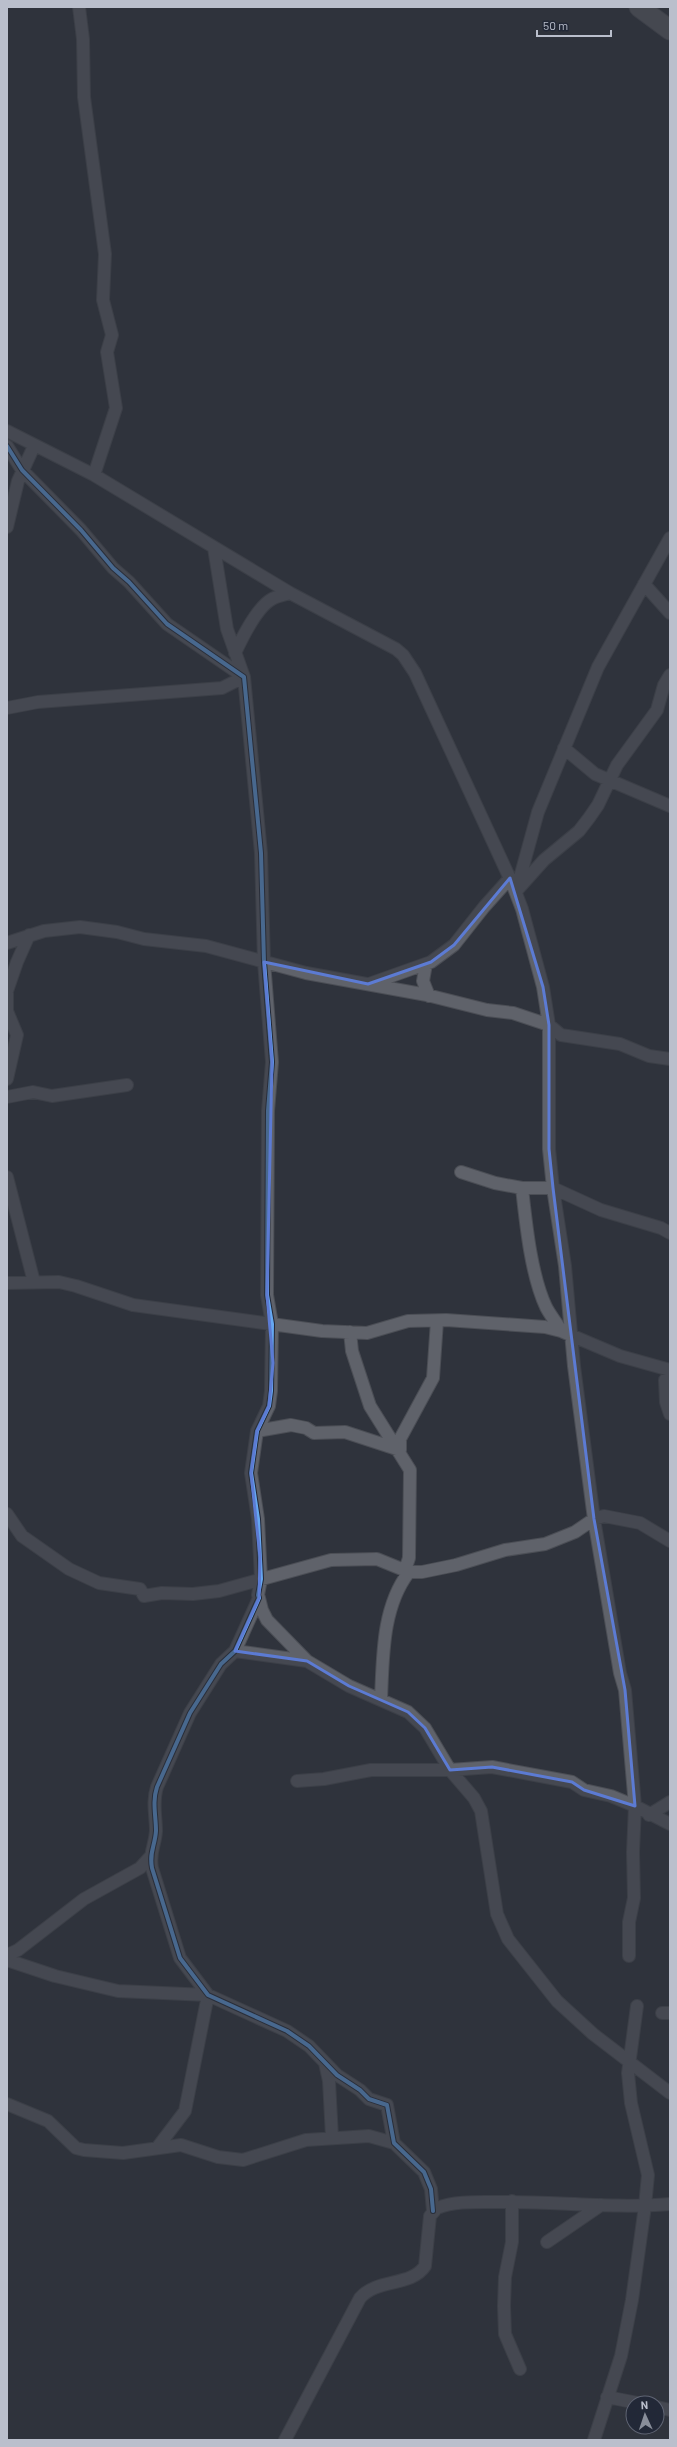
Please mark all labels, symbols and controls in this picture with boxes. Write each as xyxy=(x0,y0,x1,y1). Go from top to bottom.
scale bar xyxy=(537,12,611,38)
text: 50 m xyxy=(543,18,568,32)
north arrow xyxy=(625,2395,665,2435)
text: N xyxy=(640,2398,648,2411)

